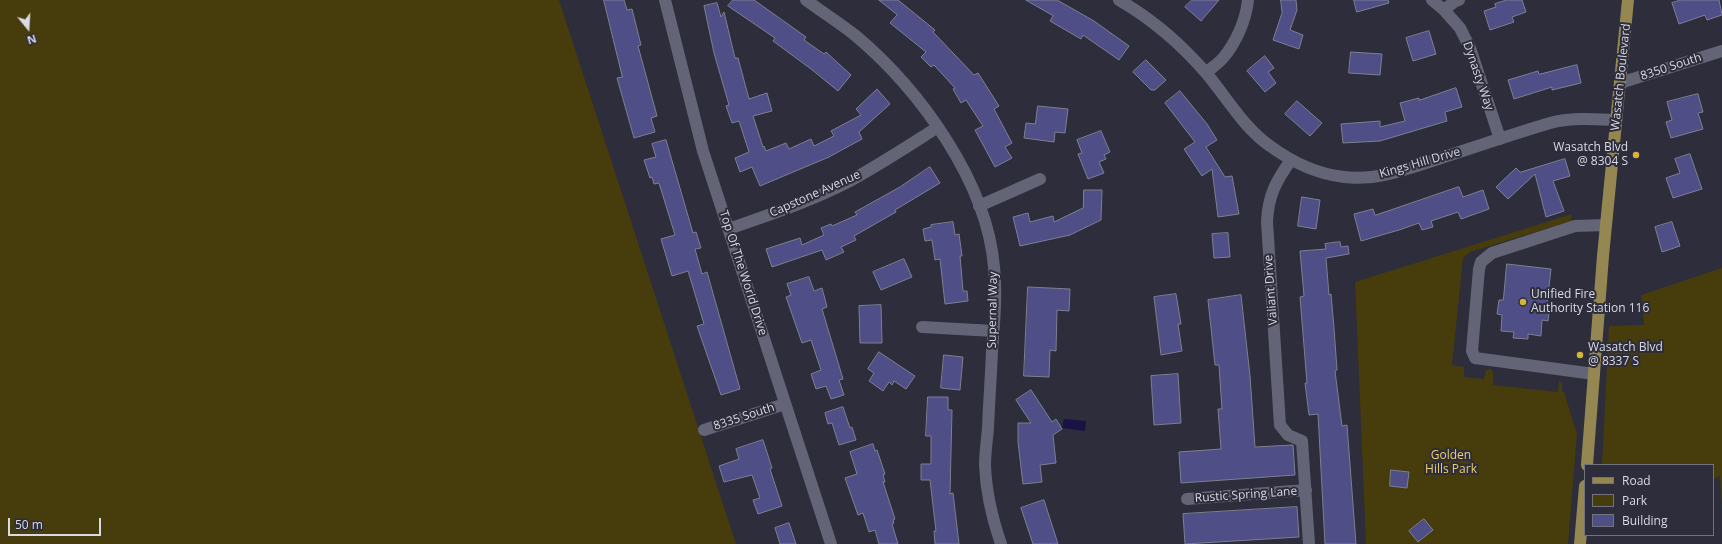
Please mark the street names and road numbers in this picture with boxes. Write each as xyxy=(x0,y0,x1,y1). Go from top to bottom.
street label: Wasatch Boulevard xyxy=(1608,23,1634,131)
street label: Dynasty Way xyxy=(1460,40,1496,112)
street label: 8350 South xyxy=(1639,50,1703,84)
street label: Kings Hill Drive xyxy=(1378,145,1462,181)
street label: Capstone Avenue xyxy=(767,168,863,220)
street label: Top Of The World Drive xyxy=(716,209,770,337)
street label: Valiant Drive xyxy=(1261,254,1281,326)
street label: Supernal Way xyxy=(985,271,1001,349)
street label: 8335 South xyxy=(712,400,776,434)
street label: Rustic Spring Lane xyxy=(1194,484,1298,506)

